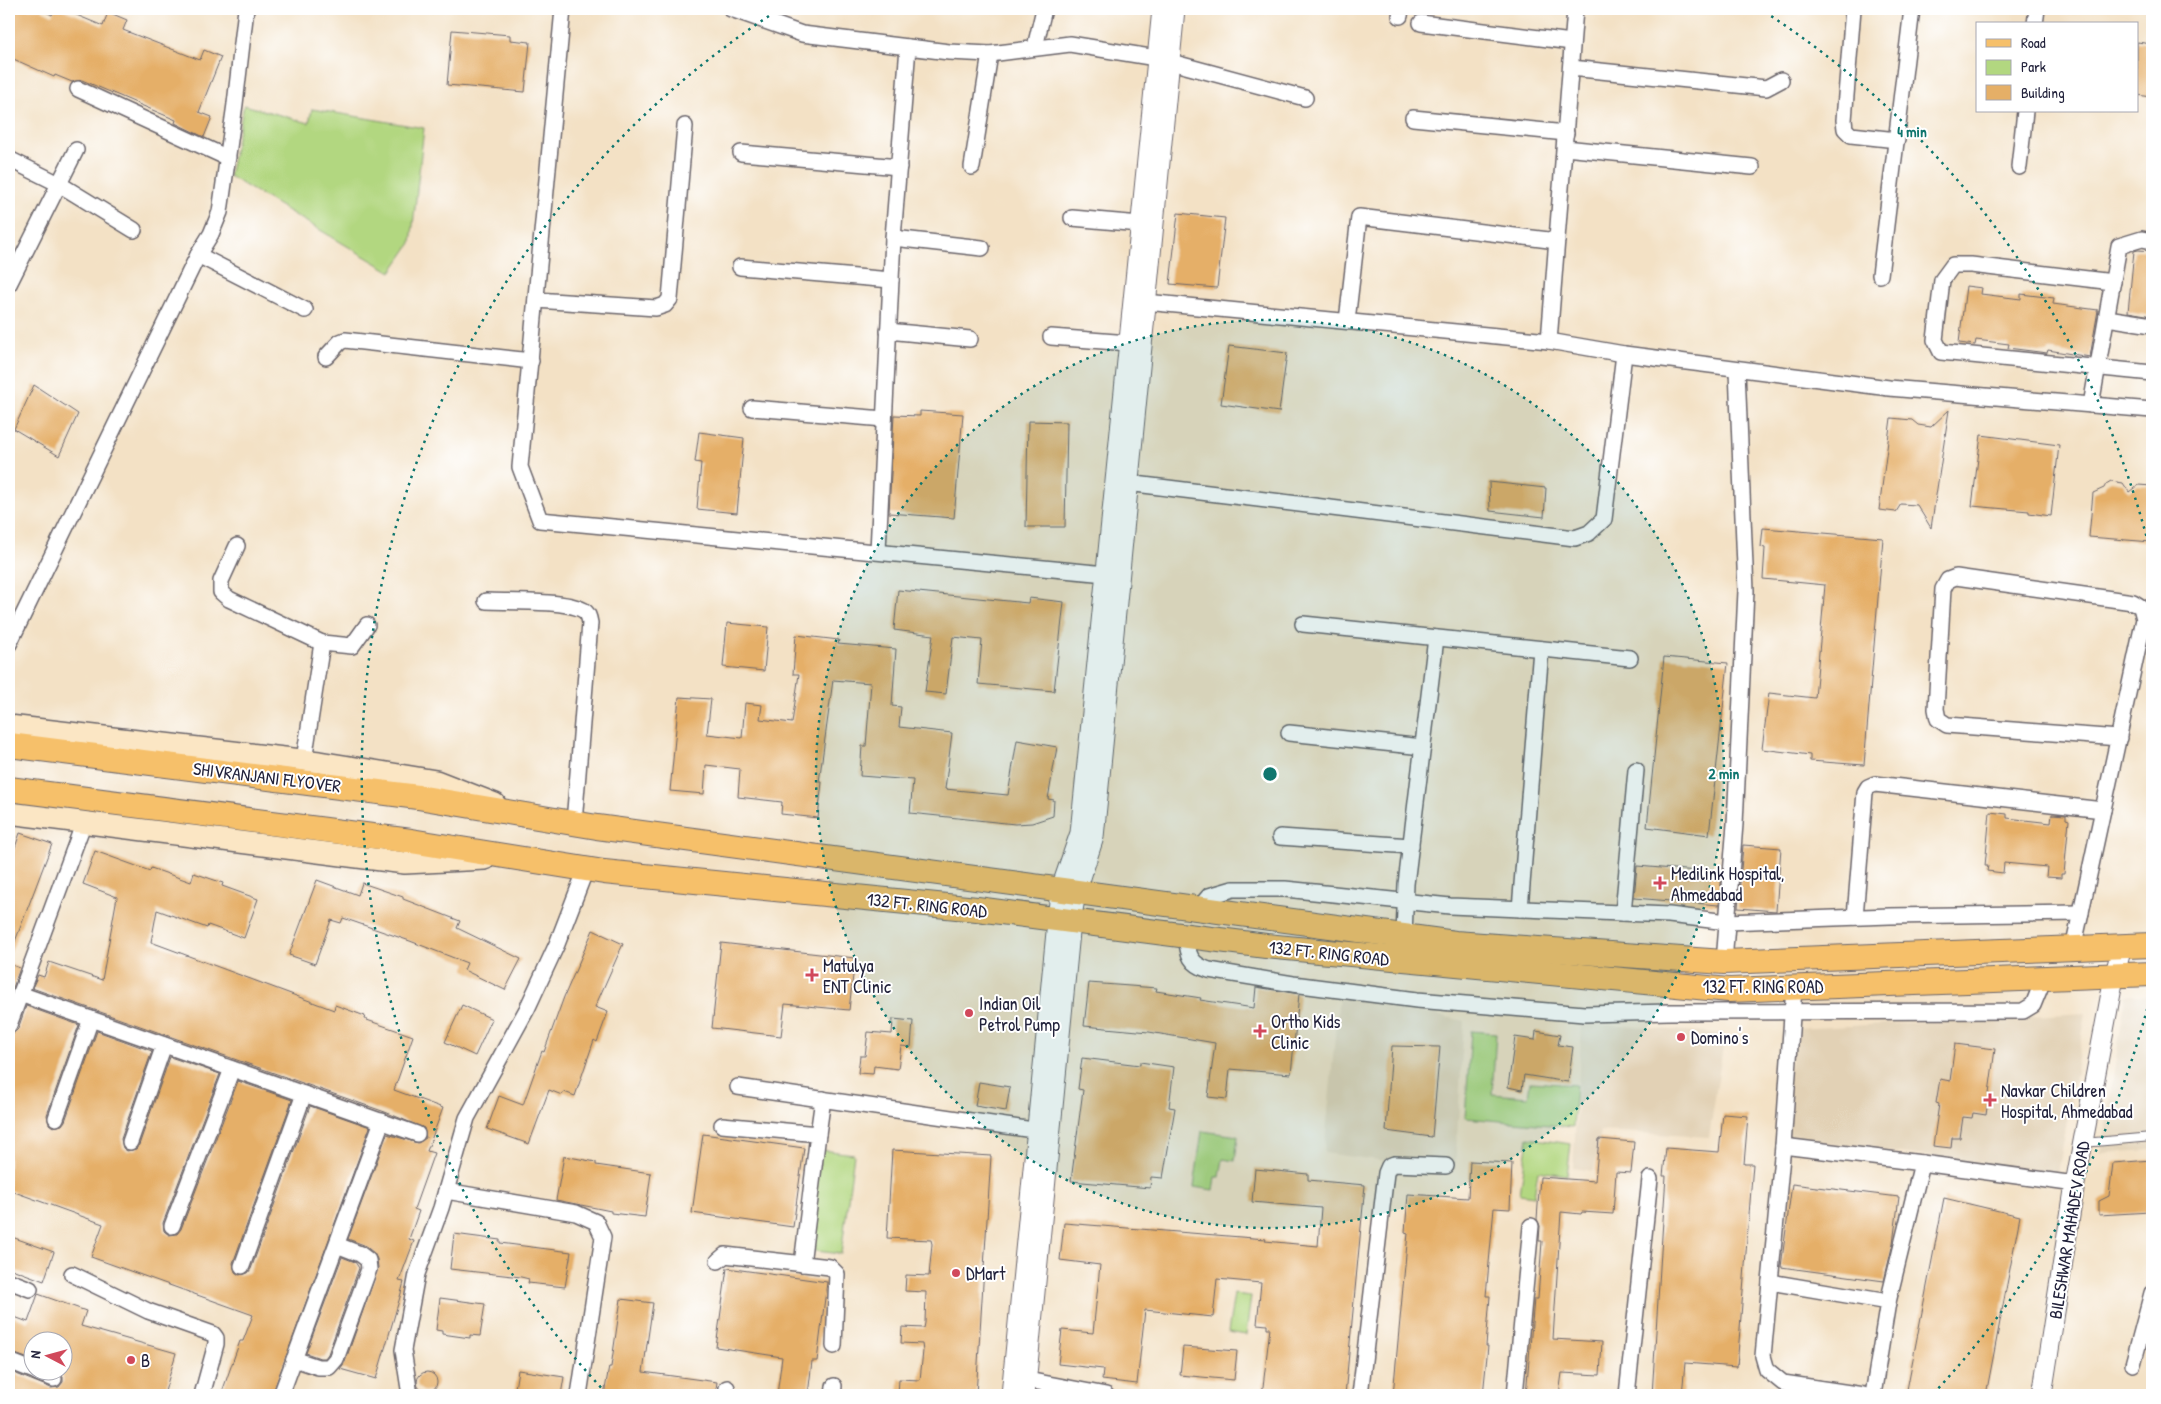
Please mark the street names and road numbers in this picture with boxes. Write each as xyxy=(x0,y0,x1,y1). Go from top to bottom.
street label: SHIVRANJANI FLYOVER xyxy=(192,756,342,798)
street label: 132 FT. RING ROAD xyxy=(866,886,989,924)
street label: 132 FT. RING ROAD xyxy=(1268,934,1391,972)
street label: 132 FT. RING ROAD xyxy=(1703,974,1824,999)
street label: BILESHWAR MAHADEV ROAD xyxy=(2043,1139,2095,1321)

